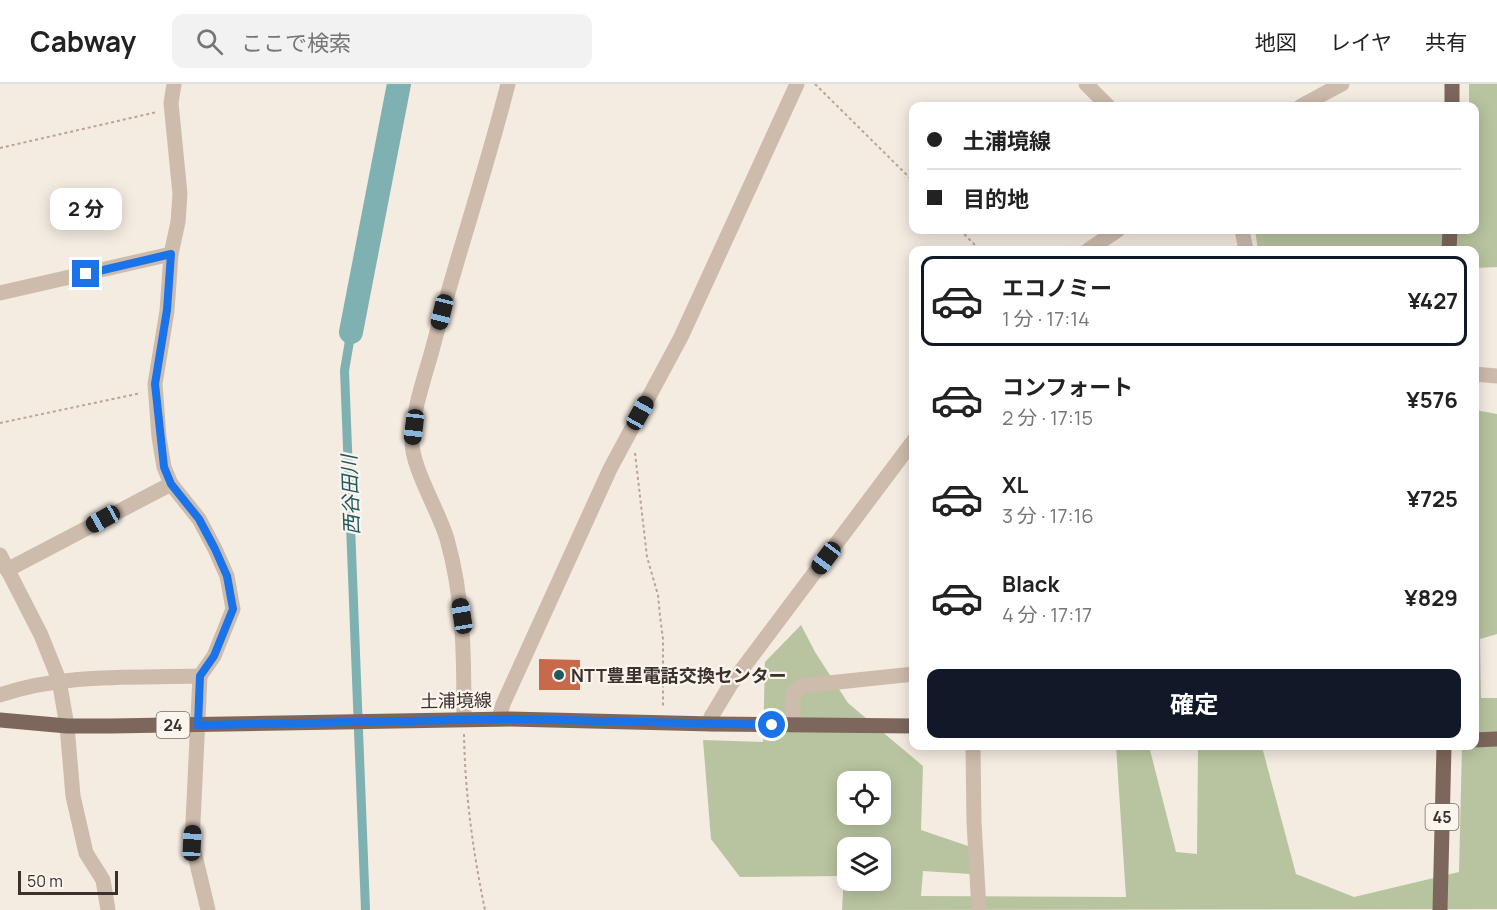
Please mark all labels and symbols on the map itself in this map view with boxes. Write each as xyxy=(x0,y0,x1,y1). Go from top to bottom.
callout: 2 分 xyxy=(50,187,122,229)
route end xyxy=(72,260,99,287)
car xyxy=(429,292,455,332)
car xyxy=(623,393,657,433)
car xyxy=(403,408,425,446)
water label: 西谷田川 xyxy=(335,453,365,535)
car xyxy=(83,502,123,536)
car xyxy=(808,538,844,578)
car xyxy=(450,597,474,635)
place label: NTT豊里電話交換センター xyxy=(571,663,787,687)
marker: NTT豊里電話交換センター xyxy=(552,668,566,682)
street label: 土浦境線 xyxy=(420,687,492,713)
route start xyxy=(758,711,785,738)
road number: 24 xyxy=(156,712,190,738)
road number: 45 xyxy=(1426,804,1458,830)
car xyxy=(182,825,202,861)
scale bar xyxy=(18,868,118,896)

